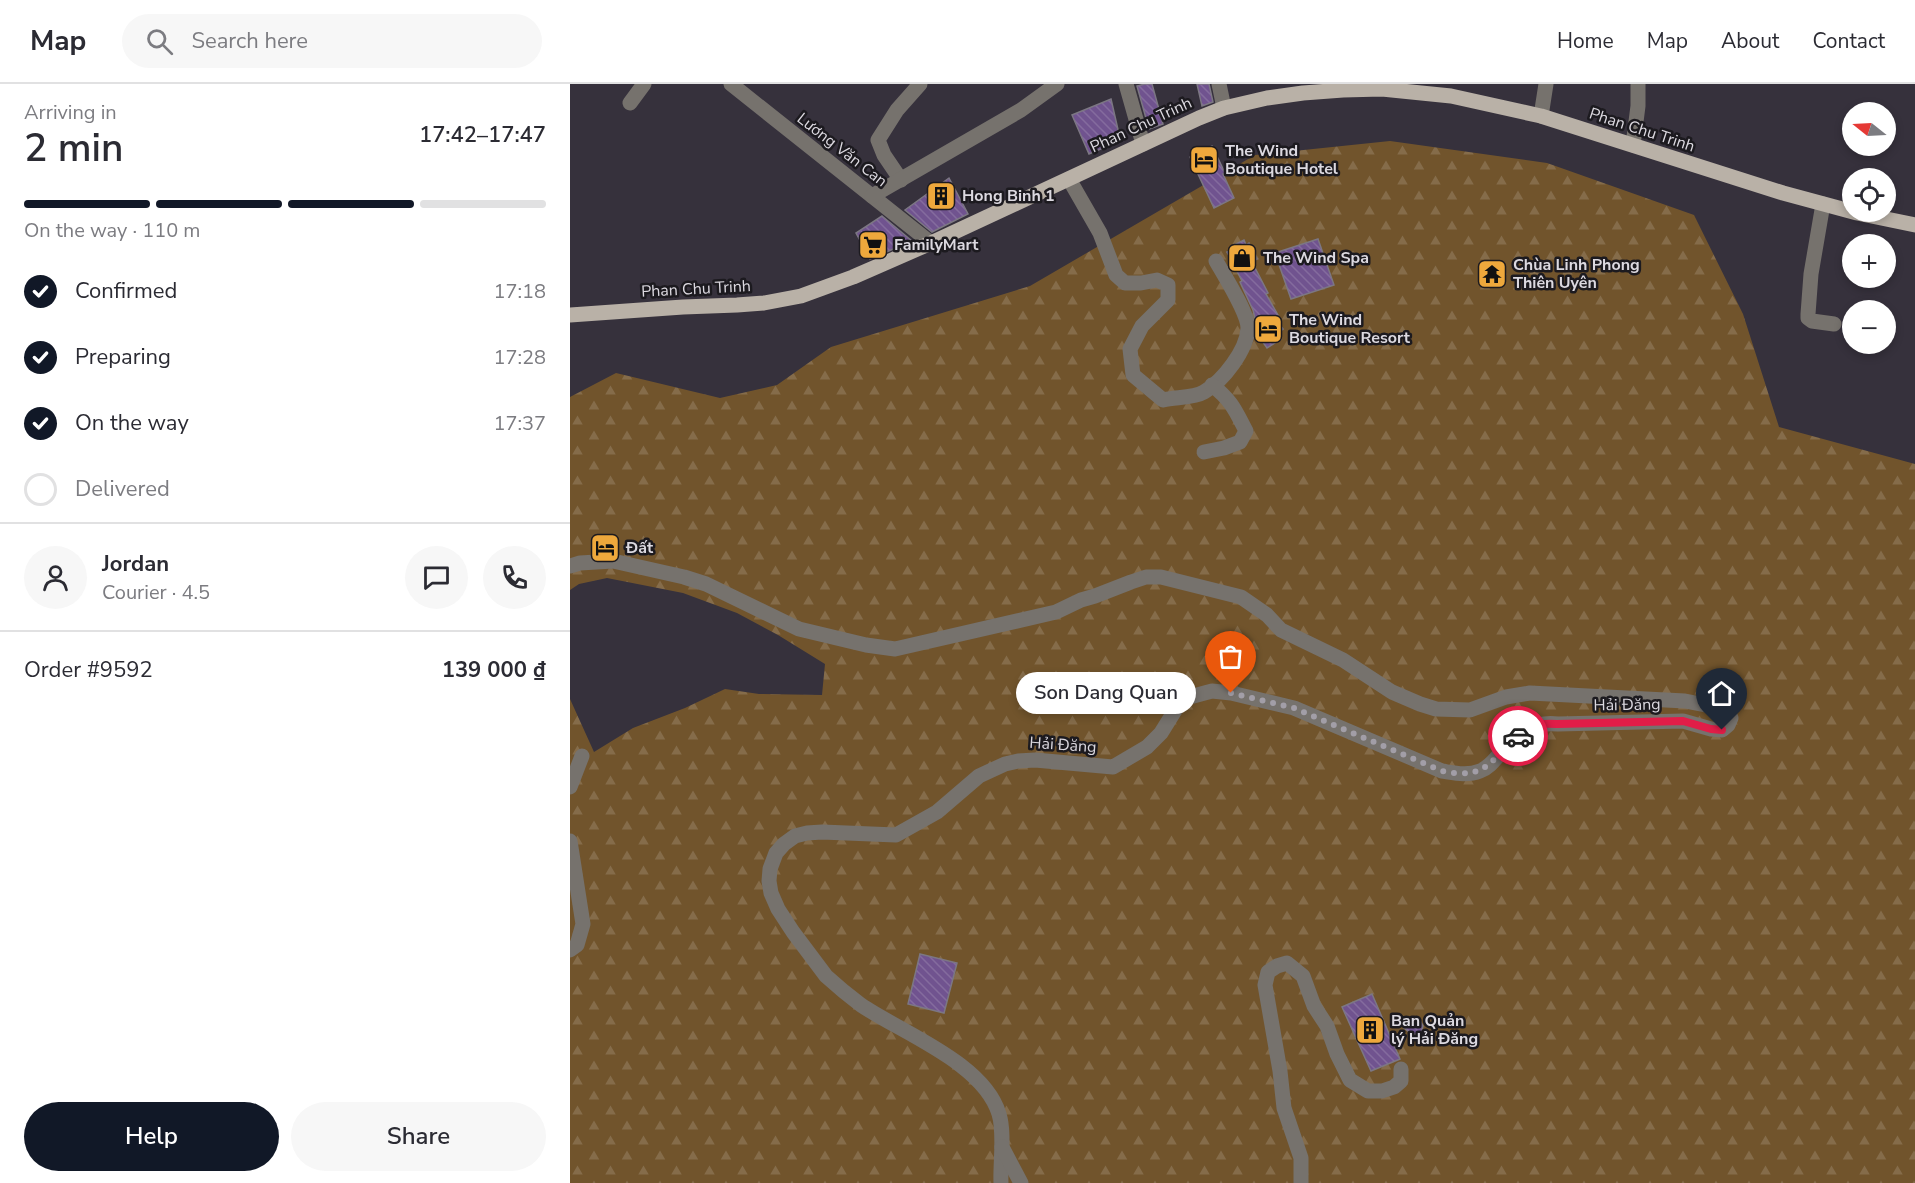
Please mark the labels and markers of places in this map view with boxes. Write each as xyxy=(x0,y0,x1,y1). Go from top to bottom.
place label: The Wind Boutique Hotel xyxy=(1225,140,1338,180)
hotel icon: The Wind Boutique Hotel xyxy=(1188,144,1220,176)
building icon: Hong Binh 1 xyxy=(925,180,957,212)
place label: Hong Binh 1 xyxy=(962,185,1055,207)
supermarket icon: FamilyMart xyxy=(857,229,889,261)
place label: FamilyMart xyxy=(894,234,979,256)
shop icon: The Wind Spa xyxy=(1226,242,1258,274)
place label: The Wind Spa xyxy=(1263,247,1369,269)
place label: Chùa Linh Phong Thiên Uyên xyxy=(1513,254,1640,294)
temple icon: Chùa Linh Phong Thiên Uyên xyxy=(1476,258,1508,290)
place label: The Wind Boutique Resort xyxy=(1289,309,1411,349)
hotel icon: The Wind Boutique Resort xyxy=(1252,313,1284,345)
hotel icon: Đất xyxy=(589,532,621,564)
place label: Đất xyxy=(625,537,654,559)
pin xyxy=(1205,631,1256,693)
pin xyxy=(1696,668,1747,730)
callout: Son Dang Quan xyxy=(1015,672,1195,714)
place label: Ban Quản lý Hải Đăng xyxy=(1391,1010,1478,1050)
building icon: Ban Quản lý Hải Đăng xyxy=(1354,1014,1386,1046)

